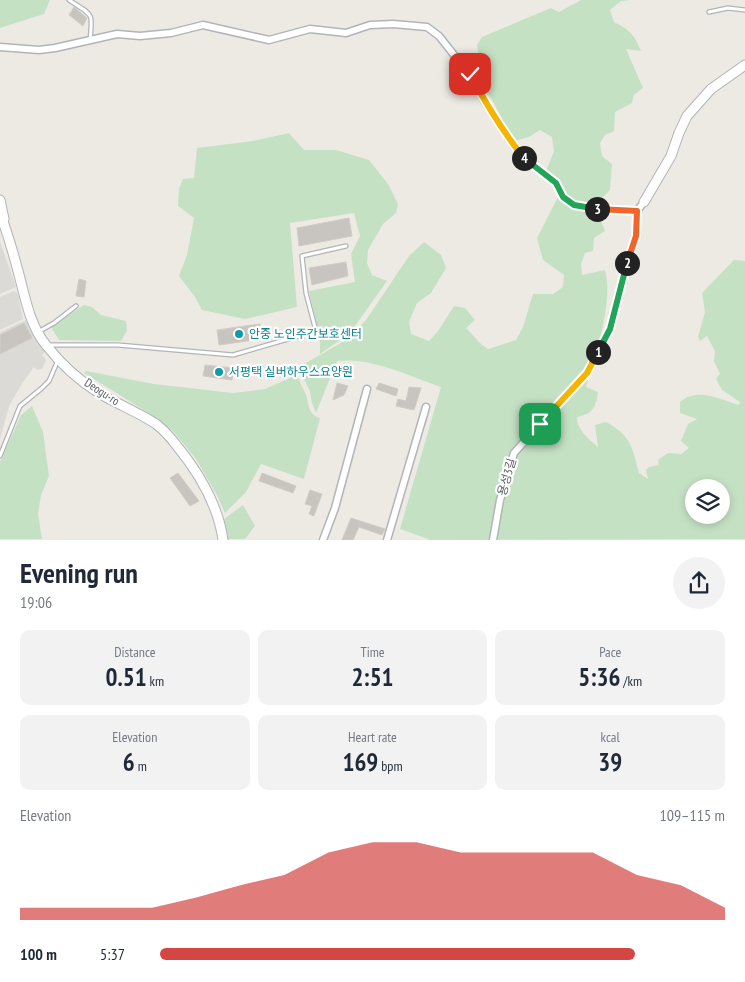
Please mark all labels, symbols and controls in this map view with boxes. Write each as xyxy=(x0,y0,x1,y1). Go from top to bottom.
pin xyxy=(449,53,491,95)
icon: check xyxy=(456,60,484,88)
pin: 4 xyxy=(512,146,536,170)
text: 4 xyxy=(521,149,528,167)
pin: 3 xyxy=(584,196,610,222)
text: 3 xyxy=(594,200,601,218)
pin: 2 xyxy=(614,250,640,276)
text: 2 xyxy=(624,254,631,272)
place label: 안중 노인주간보호센터 xyxy=(249,326,362,341)
marker: 안중 노인주간보호센터 xyxy=(233,328,245,340)
pin: 1 xyxy=(586,340,610,364)
text: 1 xyxy=(595,343,602,361)
place label: 서평택 실버하우스요양원 xyxy=(229,364,353,379)
marker: 서평택 실버하우스요양원 xyxy=(213,366,225,378)
street label: Deogu-ro xyxy=(82,375,123,408)
pin xyxy=(519,403,561,445)
icon: arrive xyxy=(526,410,554,438)
street label: 용성3길 xyxy=(494,456,519,497)
map controls xyxy=(685,479,730,524)
button: layers xyxy=(685,479,730,524)
text: Evening run xyxy=(20,554,138,591)
button: share xyxy=(673,557,725,609)
text: 19:06 xyxy=(20,592,52,612)
text: Distance xyxy=(114,643,155,661)
text: Time xyxy=(360,643,385,661)
text: Pace xyxy=(599,643,621,661)
text: 0.51 xyxy=(105,661,147,693)
text: 2:51 xyxy=(351,661,394,693)
text: 5:36 xyxy=(578,661,620,693)
text: km xyxy=(147,672,164,690)
text: /km xyxy=(620,672,642,690)
text: Elevation xyxy=(112,728,157,746)
text: Heart rate xyxy=(348,728,397,746)
text: kcal xyxy=(601,728,620,746)
text: 6 xyxy=(123,746,135,778)
text: 169 xyxy=(342,746,378,778)
text: 39 xyxy=(598,746,622,778)
text: m xyxy=(135,757,147,775)
text: bpm xyxy=(378,757,403,775)
text: Elevation xyxy=(20,805,71,825)
text: 109–115 m xyxy=(660,805,725,825)
text: 100 m xyxy=(20,944,57,964)
text: 5:37 xyxy=(100,944,125,964)

